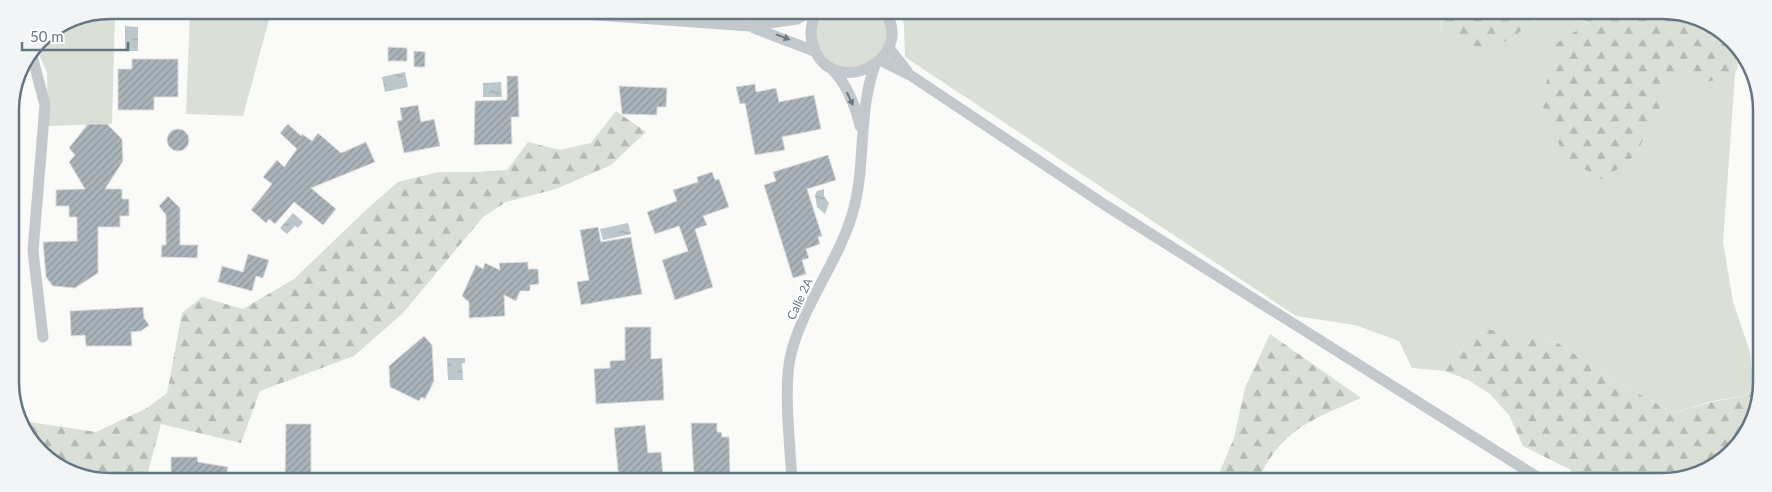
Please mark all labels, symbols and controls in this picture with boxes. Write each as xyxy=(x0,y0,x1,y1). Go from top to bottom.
scale bar xyxy=(22,20,129,52)
text: 50 m xyxy=(30,27,64,45)
one-way arrow xyxy=(776,34,790,42)
one-way arrow xyxy=(847,92,855,106)
street label: Calle 2A xyxy=(783,275,816,322)

